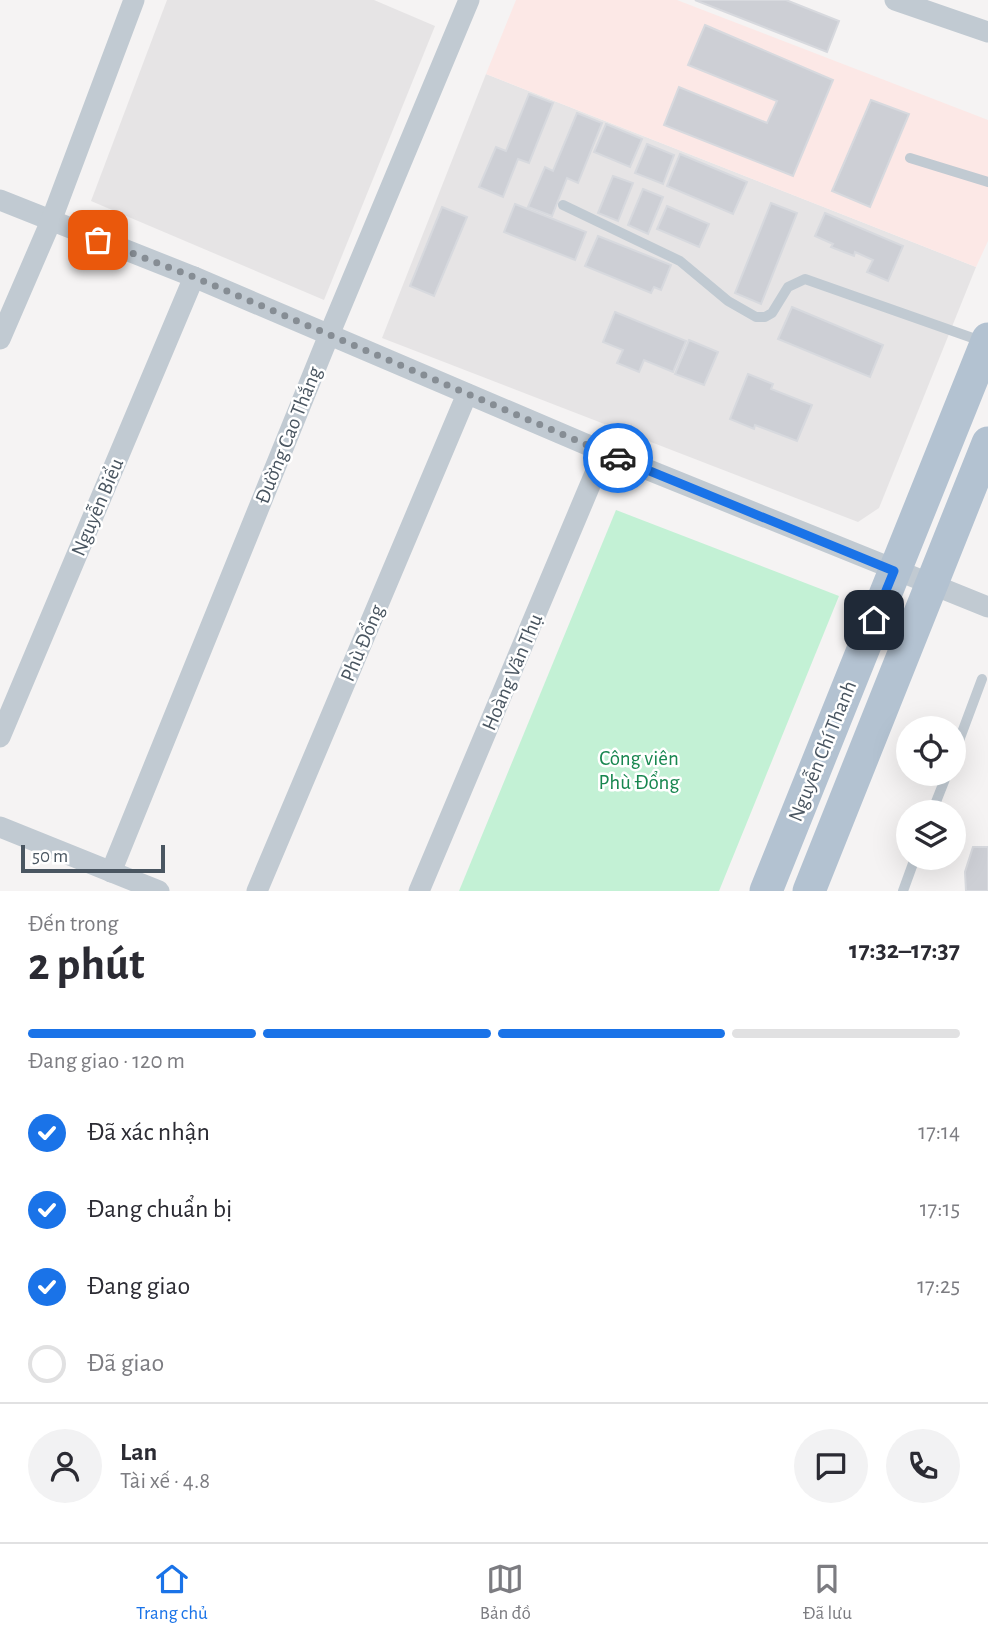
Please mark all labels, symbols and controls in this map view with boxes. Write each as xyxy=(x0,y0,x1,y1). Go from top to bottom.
pin xyxy=(68,210,128,270)
icon: bag xyxy=(79,221,117,259)
street label: Đường Cao Thắng xyxy=(251,363,326,507)
courier xyxy=(583,423,653,493)
icon: car xyxy=(599,439,637,477)
street label: Nguyễn Biểu xyxy=(67,455,128,559)
pin xyxy=(844,590,904,650)
street label: Phù Đổng xyxy=(336,601,388,685)
icon: home xyxy=(855,601,893,639)
street label: Hoàng Văn Thụ xyxy=(478,611,547,734)
street label: Nguyễn Chí Thanh xyxy=(784,677,860,825)
map controls xyxy=(896,716,966,870)
button: locate xyxy=(896,716,966,786)
park label: Công viên Phù Đổng xyxy=(598,748,680,793)
button: layers xyxy=(896,800,966,870)
scale bar xyxy=(21,842,164,874)
text: 50 m xyxy=(32,847,68,866)
text: Đến trong xyxy=(28,913,119,936)
text: 17:32–17:37 xyxy=(849,937,960,963)
text: 2 phút xyxy=(28,942,145,988)
text: Đang giao · 120 m xyxy=(28,1050,185,1073)
icon: check xyxy=(28,1114,66,1152)
text: Đã xác nhận xyxy=(87,1119,210,1145)
text: 17:14 xyxy=(918,1121,960,1144)
icon: check xyxy=(28,1191,66,1229)
text: Đang chuẩn bị xyxy=(87,1196,232,1222)
text: 17:15 xyxy=(920,1198,960,1221)
icon: check xyxy=(28,1268,66,1306)
text: Đang giao xyxy=(87,1273,190,1299)
text: 17:25 xyxy=(917,1275,960,1298)
text: Đã giao xyxy=(87,1350,164,1376)
button: person xyxy=(28,1429,102,1503)
button: chat xyxy=(794,1429,868,1503)
button: phone xyxy=(886,1429,960,1503)
text: Lan xyxy=(120,1439,157,1465)
text: Tài xế · 4.8 xyxy=(120,1470,210,1493)
tab: Trang chủ xyxy=(136,1560,208,1625)
tab: Bản đồ xyxy=(480,1560,531,1625)
tab: Đã lưu xyxy=(803,1560,852,1625)

